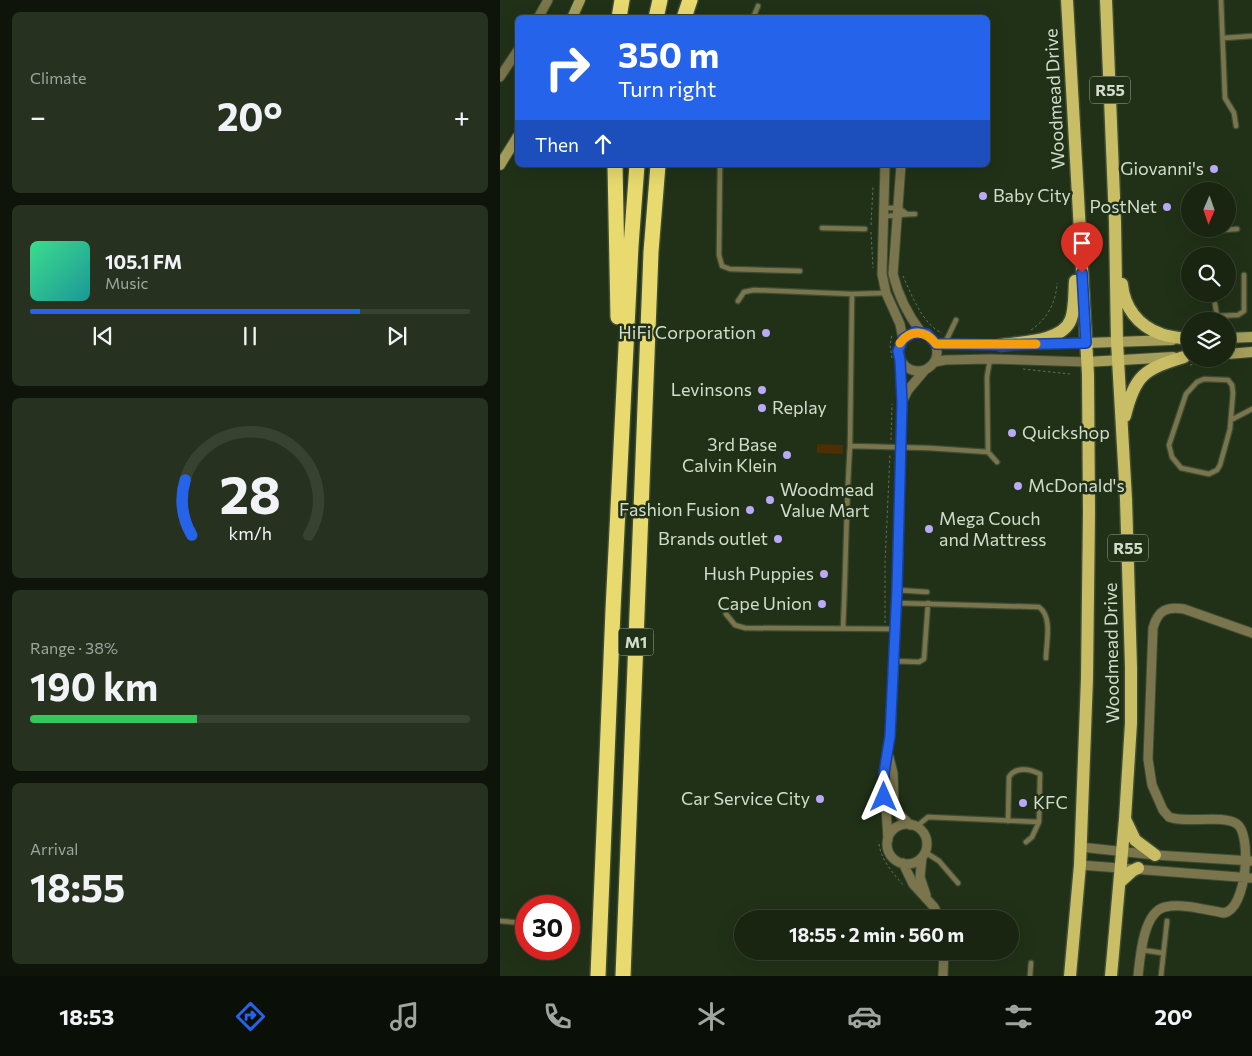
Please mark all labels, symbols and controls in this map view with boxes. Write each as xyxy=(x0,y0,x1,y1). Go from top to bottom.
street label: Woodmead Drive xyxy=(1039,28,1069,170)
text: 350 m xyxy=(618,32,719,75)
icon: right xyxy=(535,35,600,100)
text: Climate xyxy=(30,68,86,87)
text: Turn right xyxy=(618,75,716,102)
road number: R55 xyxy=(1090,76,1130,104)
text: 20° xyxy=(217,92,283,139)
text: − xyxy=(30,99,46,133)
text: + xyxy=(454,99,470,133)
icon: ahead xyxy=(589,130,617,158)
text: Then xyxy=(535,133,579,156)
place label: Giovanni's xyxy=(1120,157,1204,179)
marker: Giovanni's xyxy=(1208,163,1220,175)
north arrow xyxy=(1181,182,1236,238)
map controls xyxy=(1181,182,1236,367)
place label: Baby City xyxy=(993,184,1071,206)
marker: Baby City xyxy=(977,190,989,202)
place label: PostNet xyxy=(1090,195,1157,217)
marker: PostNet xyxy=(1161,201,1173,213)
pin xyxy=(1061,222,1103,273)
icon: arrive xyxy=(1068,229,1096,257)
button: search xyxy=(1181,247,1236,302)
text: 105.1 FM xyxy=(105,250,182,273)
text: Music xyxy=(105,273,149,292)
button: layers xyxy=(1181,312,1236,367)
place label: HiFi Corporation xyxy=(618,321,756,343)
icon: previous xyxy=(89,322,117,350)
icon: pause xyxy=(236,322,264,350)
icon: next xyxy=(383,322,411,350)
marker: HiFi Corporation xyxy=(760,327,772,339)
place label: Levinsons xyxy=(671,378,752,400)
marker: Levinsons xyxy=(756,384,768,396)
place label: Replay xyxy=(772,396,827,418)
marker: Replay xyxy=(756,402,768,414)
place label: Quickshop xyxy=(1022,421,1110,443)
marker: Quickshop xyxy=(1006,427,1018,439)
place label: 3rd Base Calvin Klein xyxy=(682,433,777,476)
marker: 3rd Base Calvin Klein xyxy=(781,449,793,461)
text: 28 xyxy=(219,461,281,525)
place label: McDonald's xyxy=(1028,474,1125,496)
place label: Woodmead Value Mart xyxy=(780,478,874,521)
marker: McDonald's xyxy=(1012,480,1024,492)
marker: Woodmead Value Mart xyxy=(764,494,776,506)
place label: Fashion Fusion xyxy=(619,498,740,520)
marker: Fashion Fusion xyxy=(744,504,756,516)
place label: Mega Couch and Mattress xyxy=(939,507,1047,550)
text: km/h xyxy=(228,522,272,544)
marker: Mega Couch and Mattress xyxy=(923,523,935,535)
place label: Brands outlet xyxy=(658,527,768,549)
marker: Brands outlet xyxy=(772,533,784,545)
road number: R55 xyxy=(1108,534,1148,562)
place label: Hush Puppies xyxy=(704,562,814,584)
marker: Hush Puppies xyxy=(818,568,830,580)
street label: Woodmead Drive xyxy=(1099,582,1123,724)
place label: Cape Union xyxy=(718,592,812,614)
marker: Cape Union xyxy=(816,598,828,610)
road number: M1 xyxy=(618,628,654,656)
text: Range · 38% xyxy=(30,638,118,657)
text: 190 km xyxy=(30,662,158,709)
position arrow xyxy=(857,770,909,822)
place label: Car Service City xyxy=(681,787,810,809)
place label: KFC xyxy=(1033,791,1068,813)
marker: Car Service City xyxy=(814,793,826,805)
marker: KFC xyxy=(1017,797,1029,809)
text: Arrival xyxy=(30,839,78,858)
text: 18:55 xyxy=(30,863,125,910)
speed limit sign: 30 xyxy=(515,895,580,960)
text: 18:55 · 2 min · 560 m xyxy=(789,923,964,946)
icon: directions xyxy=(233,999,268,1034)
icon: music xyxy=(387,999,422,1034)
icon: phone xyxy=(540,999,575,1034)
icon: climate xyxy=(694,999,729,1034)
icon: car xyxy=(847,999,882,1034)
icon: filters xyxy=(1001,999,1036,1034)
text: 18:53 xyxy=(59,1003,114,1030)
text: 20° xyxy=(1155,1003,1193,1030)

